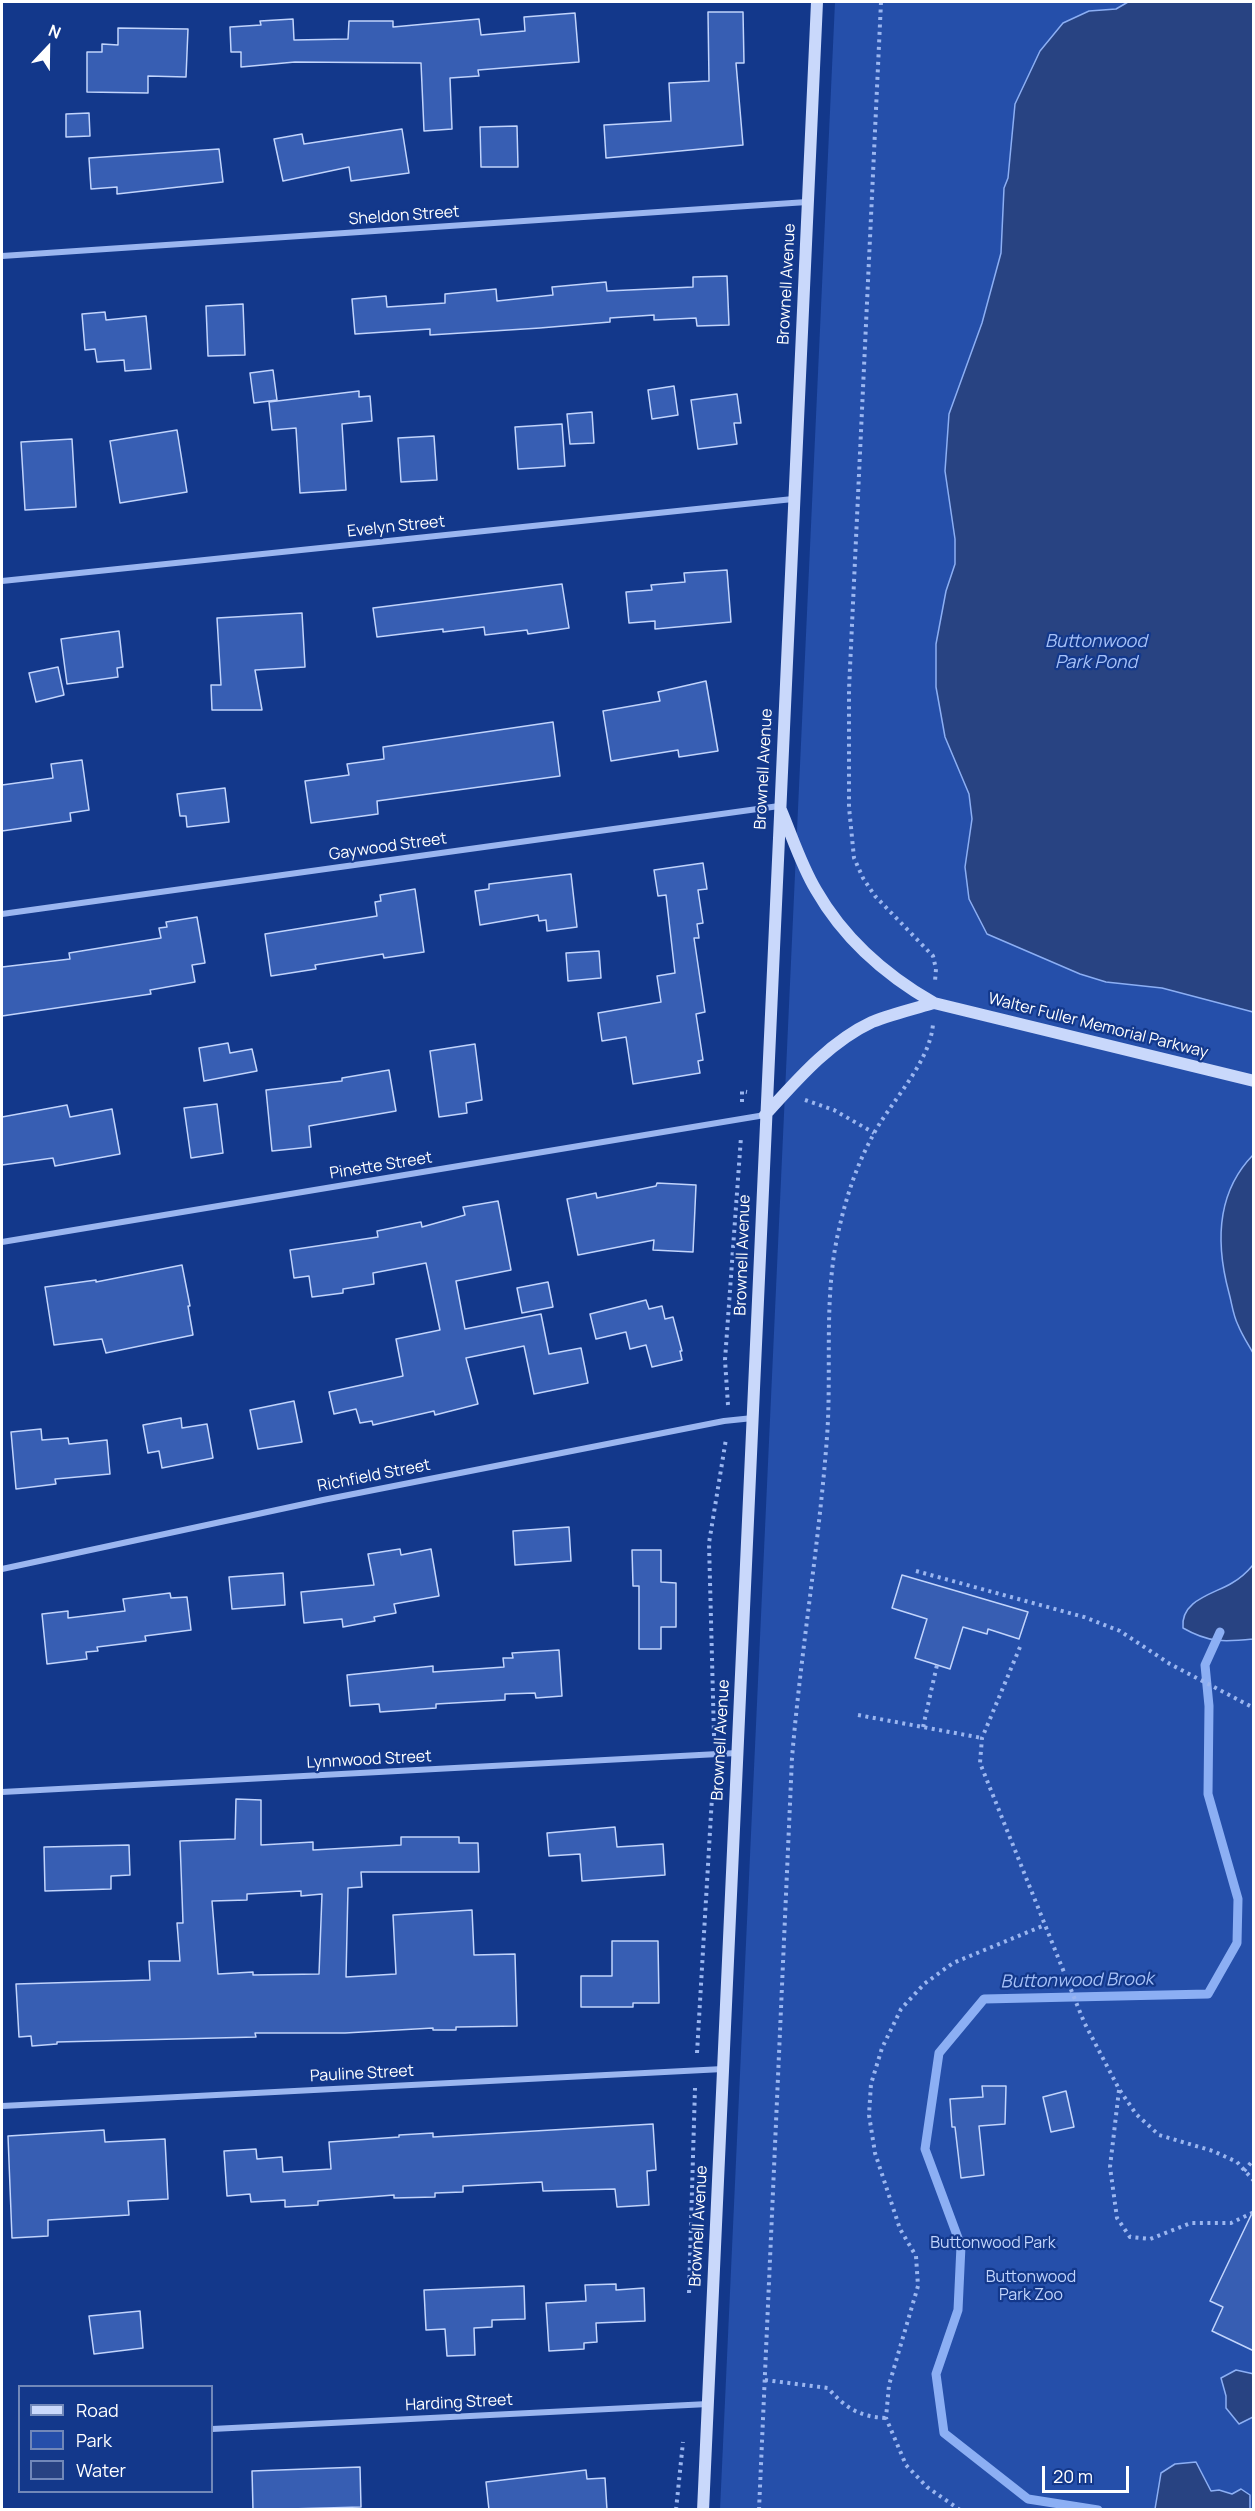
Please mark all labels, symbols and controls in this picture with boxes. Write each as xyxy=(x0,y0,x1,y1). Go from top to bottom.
north arrow xyxy=(18,18,78,78)
text: N xyxy=(45,19,64,44)
street label: Sheldon Street xyxy=(348,203,460,229)
street label: Brownell Avenue xyxy=(774,223,800,345)
street label: Evelyn Street xyxy=(346,512,446,542)
water label: Buttonwood Park Pond xyxy=(1045,631,1147,674)
street label: Brownell Avenue xyxy=(751,708,777,830)
street label: Gaywood Street xyxy=(328,829,448,865)
street label: Walter Fuller Memorial Parkway xyxy=(986,989,1210,1063)
street label: Pinette Street xyxy=(328,1148,434,1184)
street label: Brownell Avenue xyxy=(731,1194,755,1316)
street label: Richfield Street xyxy=(316,1456,432,1496)
street label: Brownell Avenue xyxy=(708,1679,734,1801)
street label: Lynnwood Street xyxy=(306,1747,432,1773)
water label: Buttonwood Brook xyxy=(1000,1969,1154,1993)
street label: Pauline Street xyxy=(309,2062,415,2086)
street label: Brownell Avenue xyxy=(686,2165,712,2287)
park label: Buttonwood Park xyxy=(930,2234,1056,2254)
park label: Buttonwood Park Zoo xyxy=(986,2268,1076,2306)
legend xyxy=(18,2385,213,2493)
street label: Harding Street xyxy=(405,2391,513,2415)
text: Road xyxy=(76,2398,119,2422)
text: Park xyxy=(76,2428,112,2452)
scale bar xyxy=(1045,2454,1132,2492)
text: Water xyxy=(76,2458,126,2482)
text: 20 m xyxy=(1053,2464,1093,2488)

